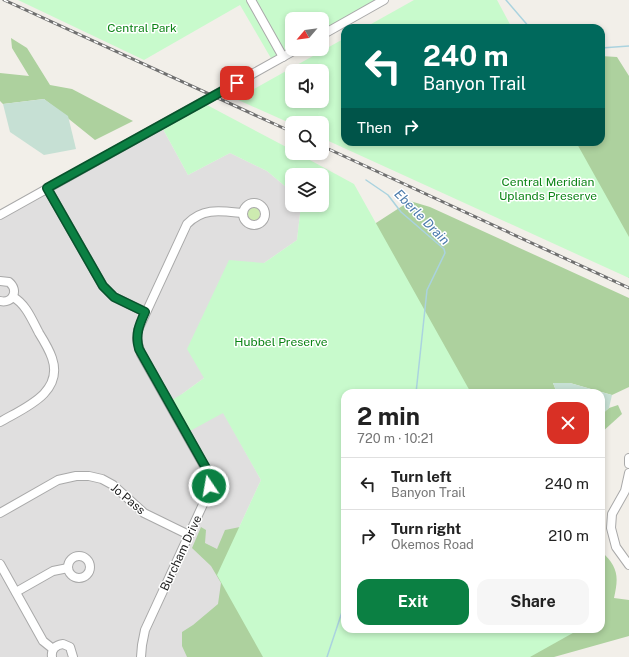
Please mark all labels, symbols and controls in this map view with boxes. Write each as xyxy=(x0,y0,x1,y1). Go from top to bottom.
north arrow xyxy=(285,12,329,56)
map controls xyxy=(285,12,329,212)
park label: Central Park xyxy=(107,21,177,35)
text: 240 m xyxy=(423,39,509,72)
icon: left xyxy=(357,40,409,92)
button: sound xyxy=(285,64,329,108)
pin xyxy=(220,66,254,100)
icon: arrive xyxy=(226,72,248,94)
text: Banyon Trail xyxy=(423,73,526,94)
button: search xyxy=(285,116,329,160)
icon: right xyxy=(400,116,422,138)
text: Then xyxy=(357,119,392,136)
button: layers xyxy=(285,168,329,212)
park label: Central Meridian Uplands Preserve xyxy=(499,175,597,203)
water label: Eberle Drain xyxy=(391,186,453,248)
park label: Hubbel Preserve xyxy=(234,335,328,349)
text: 2 min xyxy=(357,402,420,430)
button: close xyxy=(547,402,589,444)
text: 720 m · 10:21 xyxy=(357,431,434,446)
position arrow xyxy=(188,465,230,507)
text: Turn left xyxy=(391,468,452,485)
icon: left xyxy=(357,473,379,495)
text: 240 m xyxy=(545,475,589,492)
street label: Jo Pass xyxy=(108,481,148,517)
text: Banyon Trail xyxy=(391,485,466,500)
street label: Burcham Drive xyxy=(157,513,205,593)
text: Turn right xyxy=(391,520,461,537)
icon: right xyxy=(357,525,379,547)
text: 210 m xyxy=(548,527,589,544)
text: Okemos Road xyxy=(391,537,474,552)
button: Exit xyxy=(357,579,469,625)
button: Share xyxy=(477,579,589,625)

